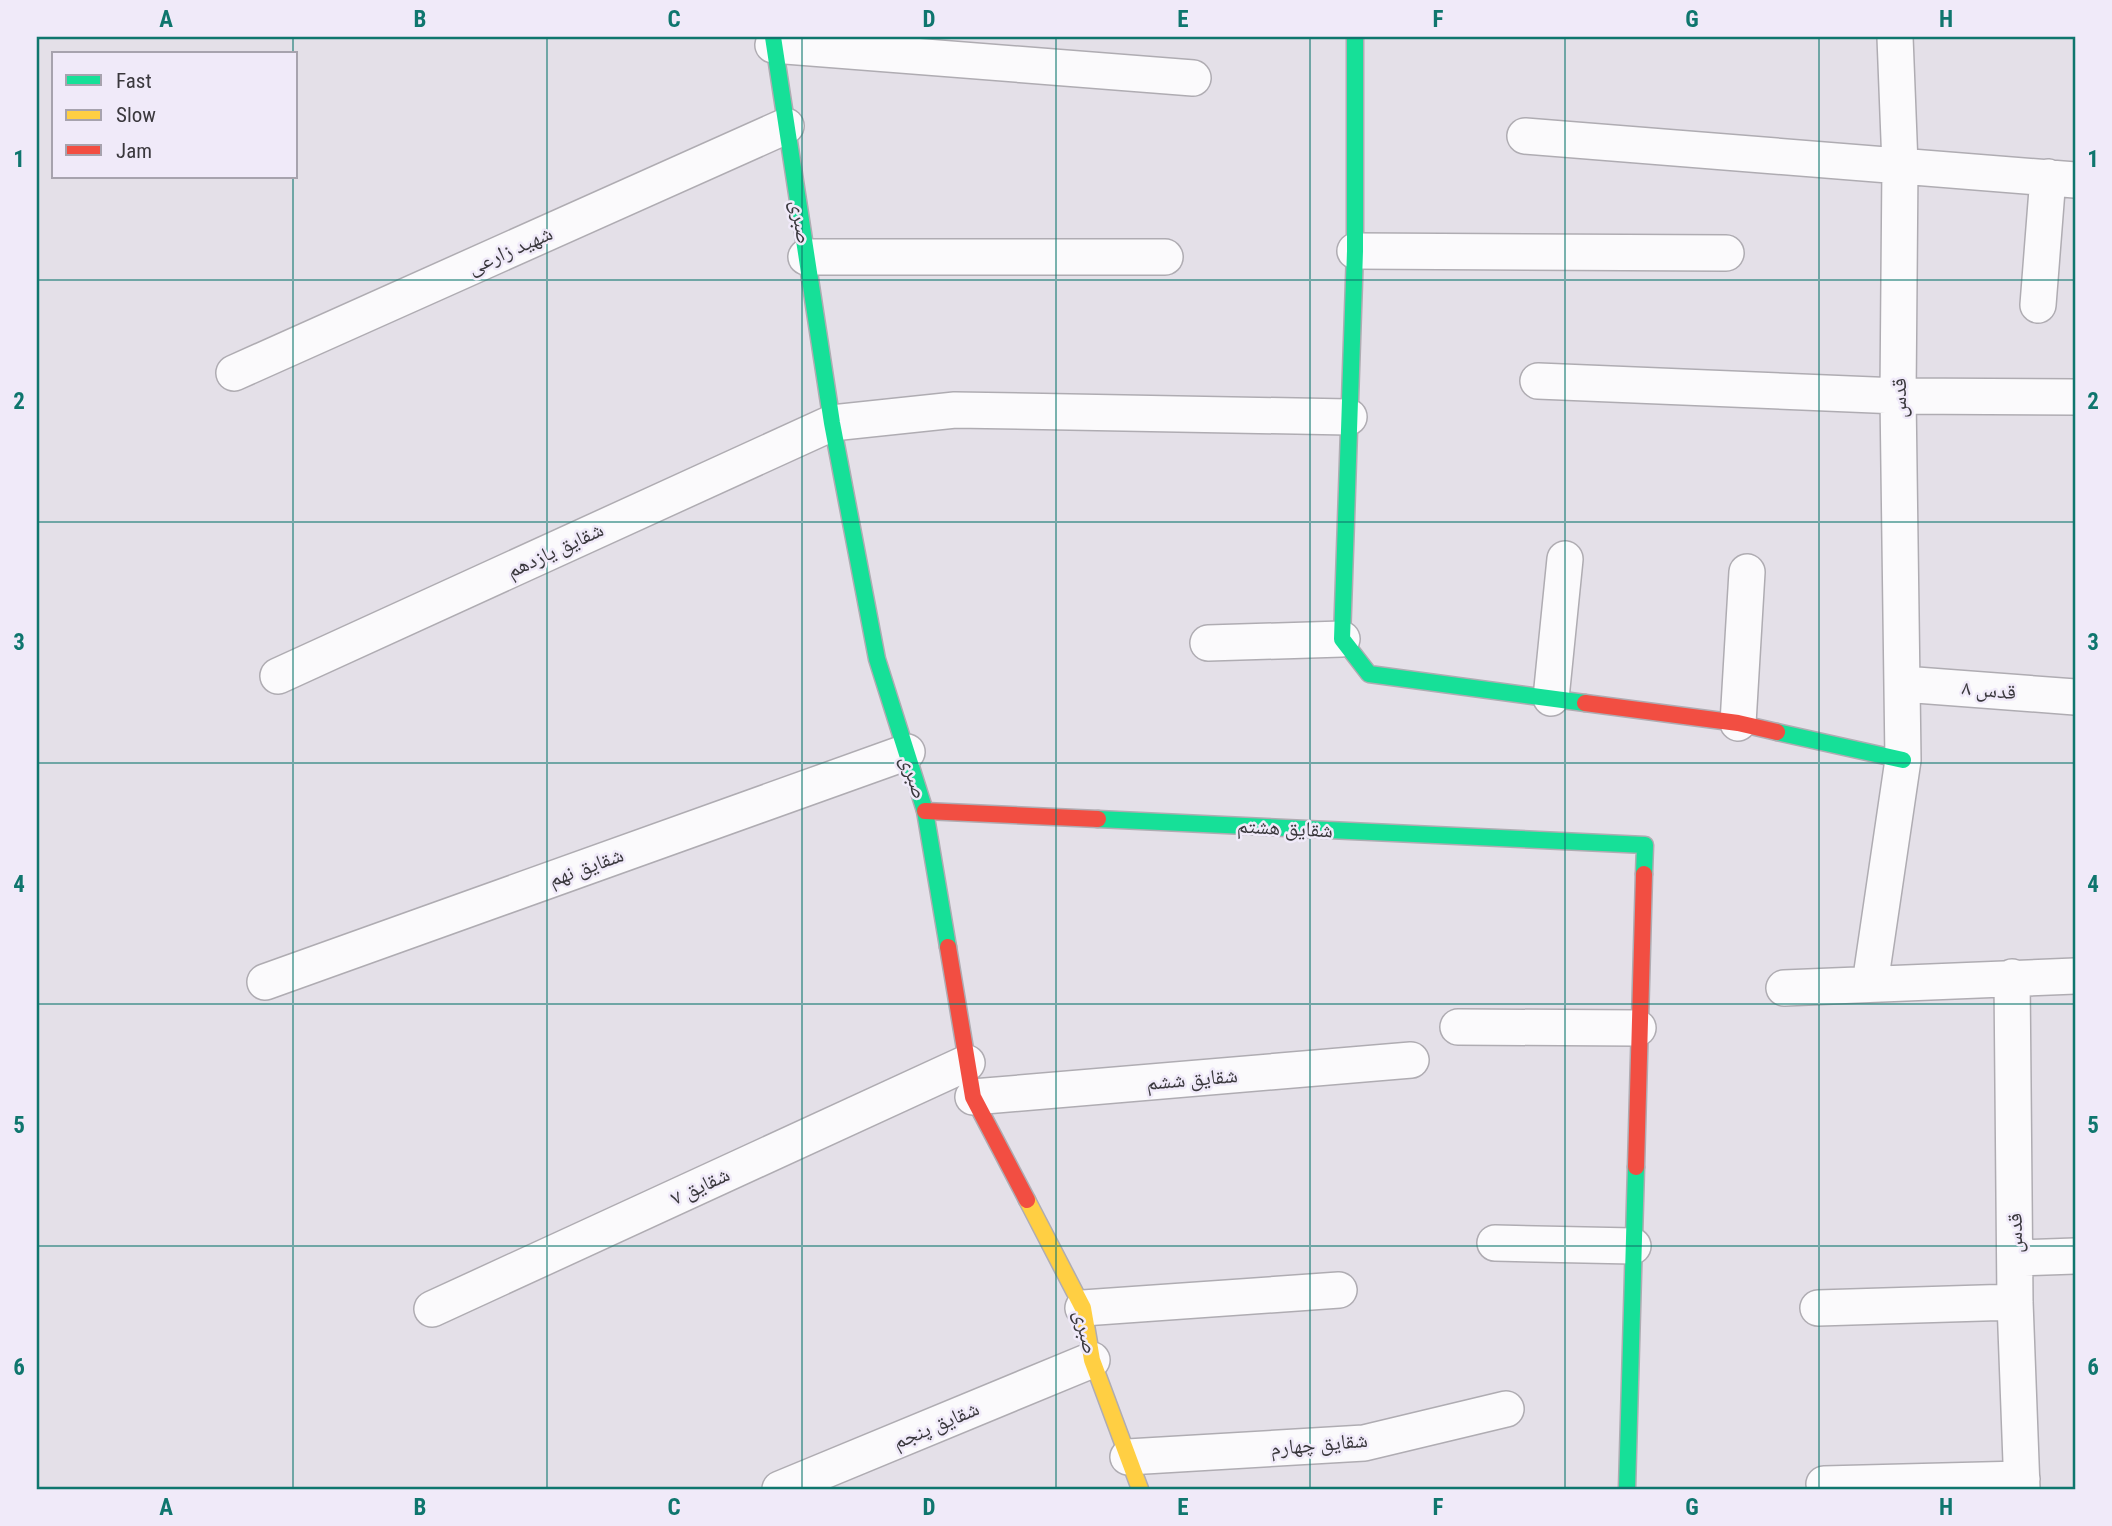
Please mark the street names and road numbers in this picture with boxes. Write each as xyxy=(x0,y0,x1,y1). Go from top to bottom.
street label: صبری xyxy=(786,198,816,246)
street label: شهید زارعی xyxy=(464,221,557,280)
street label: قدس xyxy=(1887,378,1912,418)
street label: شقایق یازدهم xyxy=(503,517,608,585)
street label: قدس ۸ xyxy=(1961,676,2017,705)
street label: صبری xyxy=(896,752,932,802)
street label: شقایق هشتم xyxy=(1236,814,1334,844)
street label: شقایق نهم xyxy=(545,842,627,893)
street label: شقایق ششم xyxy=(1145,1063,1239,1097)
street label: شقایق ۷ xyxy=(667,1162,734,1211)
street label: قدس xyxy=(2003,1213,2028,1253)
street label: صبری xyxy=(1069,1308,1103,1356)
street label: شقایق پنجم xyxy=(889,1396,983,1456)
street label: شقایق چهارم xyxy=(1269,1428,1369,1462)

